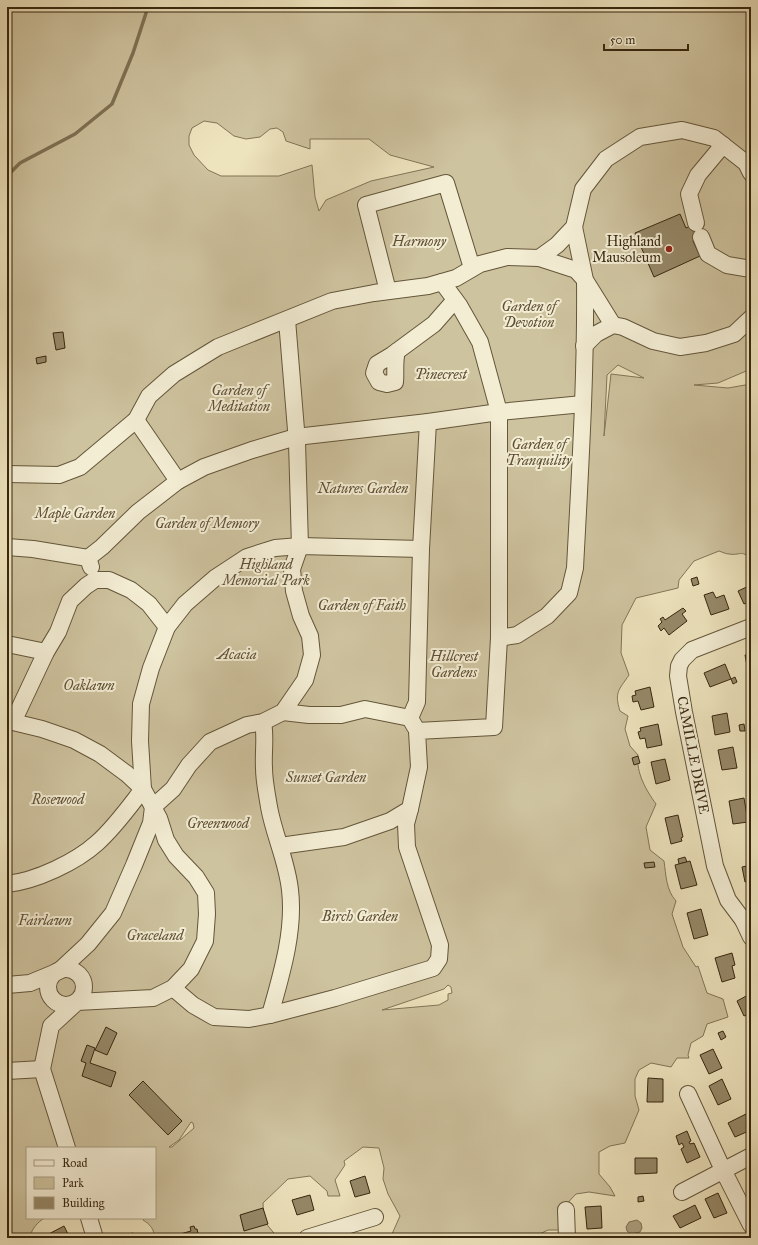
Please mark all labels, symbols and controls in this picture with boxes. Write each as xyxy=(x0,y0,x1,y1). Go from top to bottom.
scale bar xyxy=(604,26,688,52)
text: 50 m xyxy=(610,33,635,47)
park label: Harmony xyxy=(391,233,447,250)
place label: Highland Mausoleum xyxy=(592,233,661,266)
marker: Highland Mausoleum xyxy=(664,244,674,254)
park label: Garden of Devotion xyxy=(502,298,561,331)
park label: Pinecrest xyxy=(415,366,469,383)
park label: Garden of Meditation xyxy=(206,382,271,415)
park label: Garden of Tranquility xyxy=(507,436,572,469)
park label: Natures Garden xyxy=(317,480,409,497)
park label: Maple Garden xyxy=(33,505,116,523)
park label: Garden of Memory xyxy=(155,515,260,532)
park label: Highland Memorial Park xyxy=(220,556,311,589)
park label: Garden of Faith xyxy=(318,597,406,614)
park label: Acacia xyxy=(215,646,257,663)
park label: Hillcrest Gardens xyxy=(429,648,480,681)
park label: Oaklawn xyxy=(63,677,115,694)
street label: CAMILLE DRIVE xyxy=(673,695,713,815)
park label: Sunset Garden xyxy=(285,769,367,786)
park label: Rosewood xyxy=(31,791,86,808)
park label: Greenwood xyxy=(187,815,251,832)
park label: Birch Garden xyxy=(321,908,399,925)
park label: Fairlawn xyxy=(17,912,73,929)
park label: Graceland xyxy=(126,927,185,944)
legend xyxy=(26,1147,156,1219)
text: Road xyxy=(62,1156,88,1170)
text: Park xyxy=(62,1176,84,1190)
text: Building xyxy=(62,1196,105,1211)

